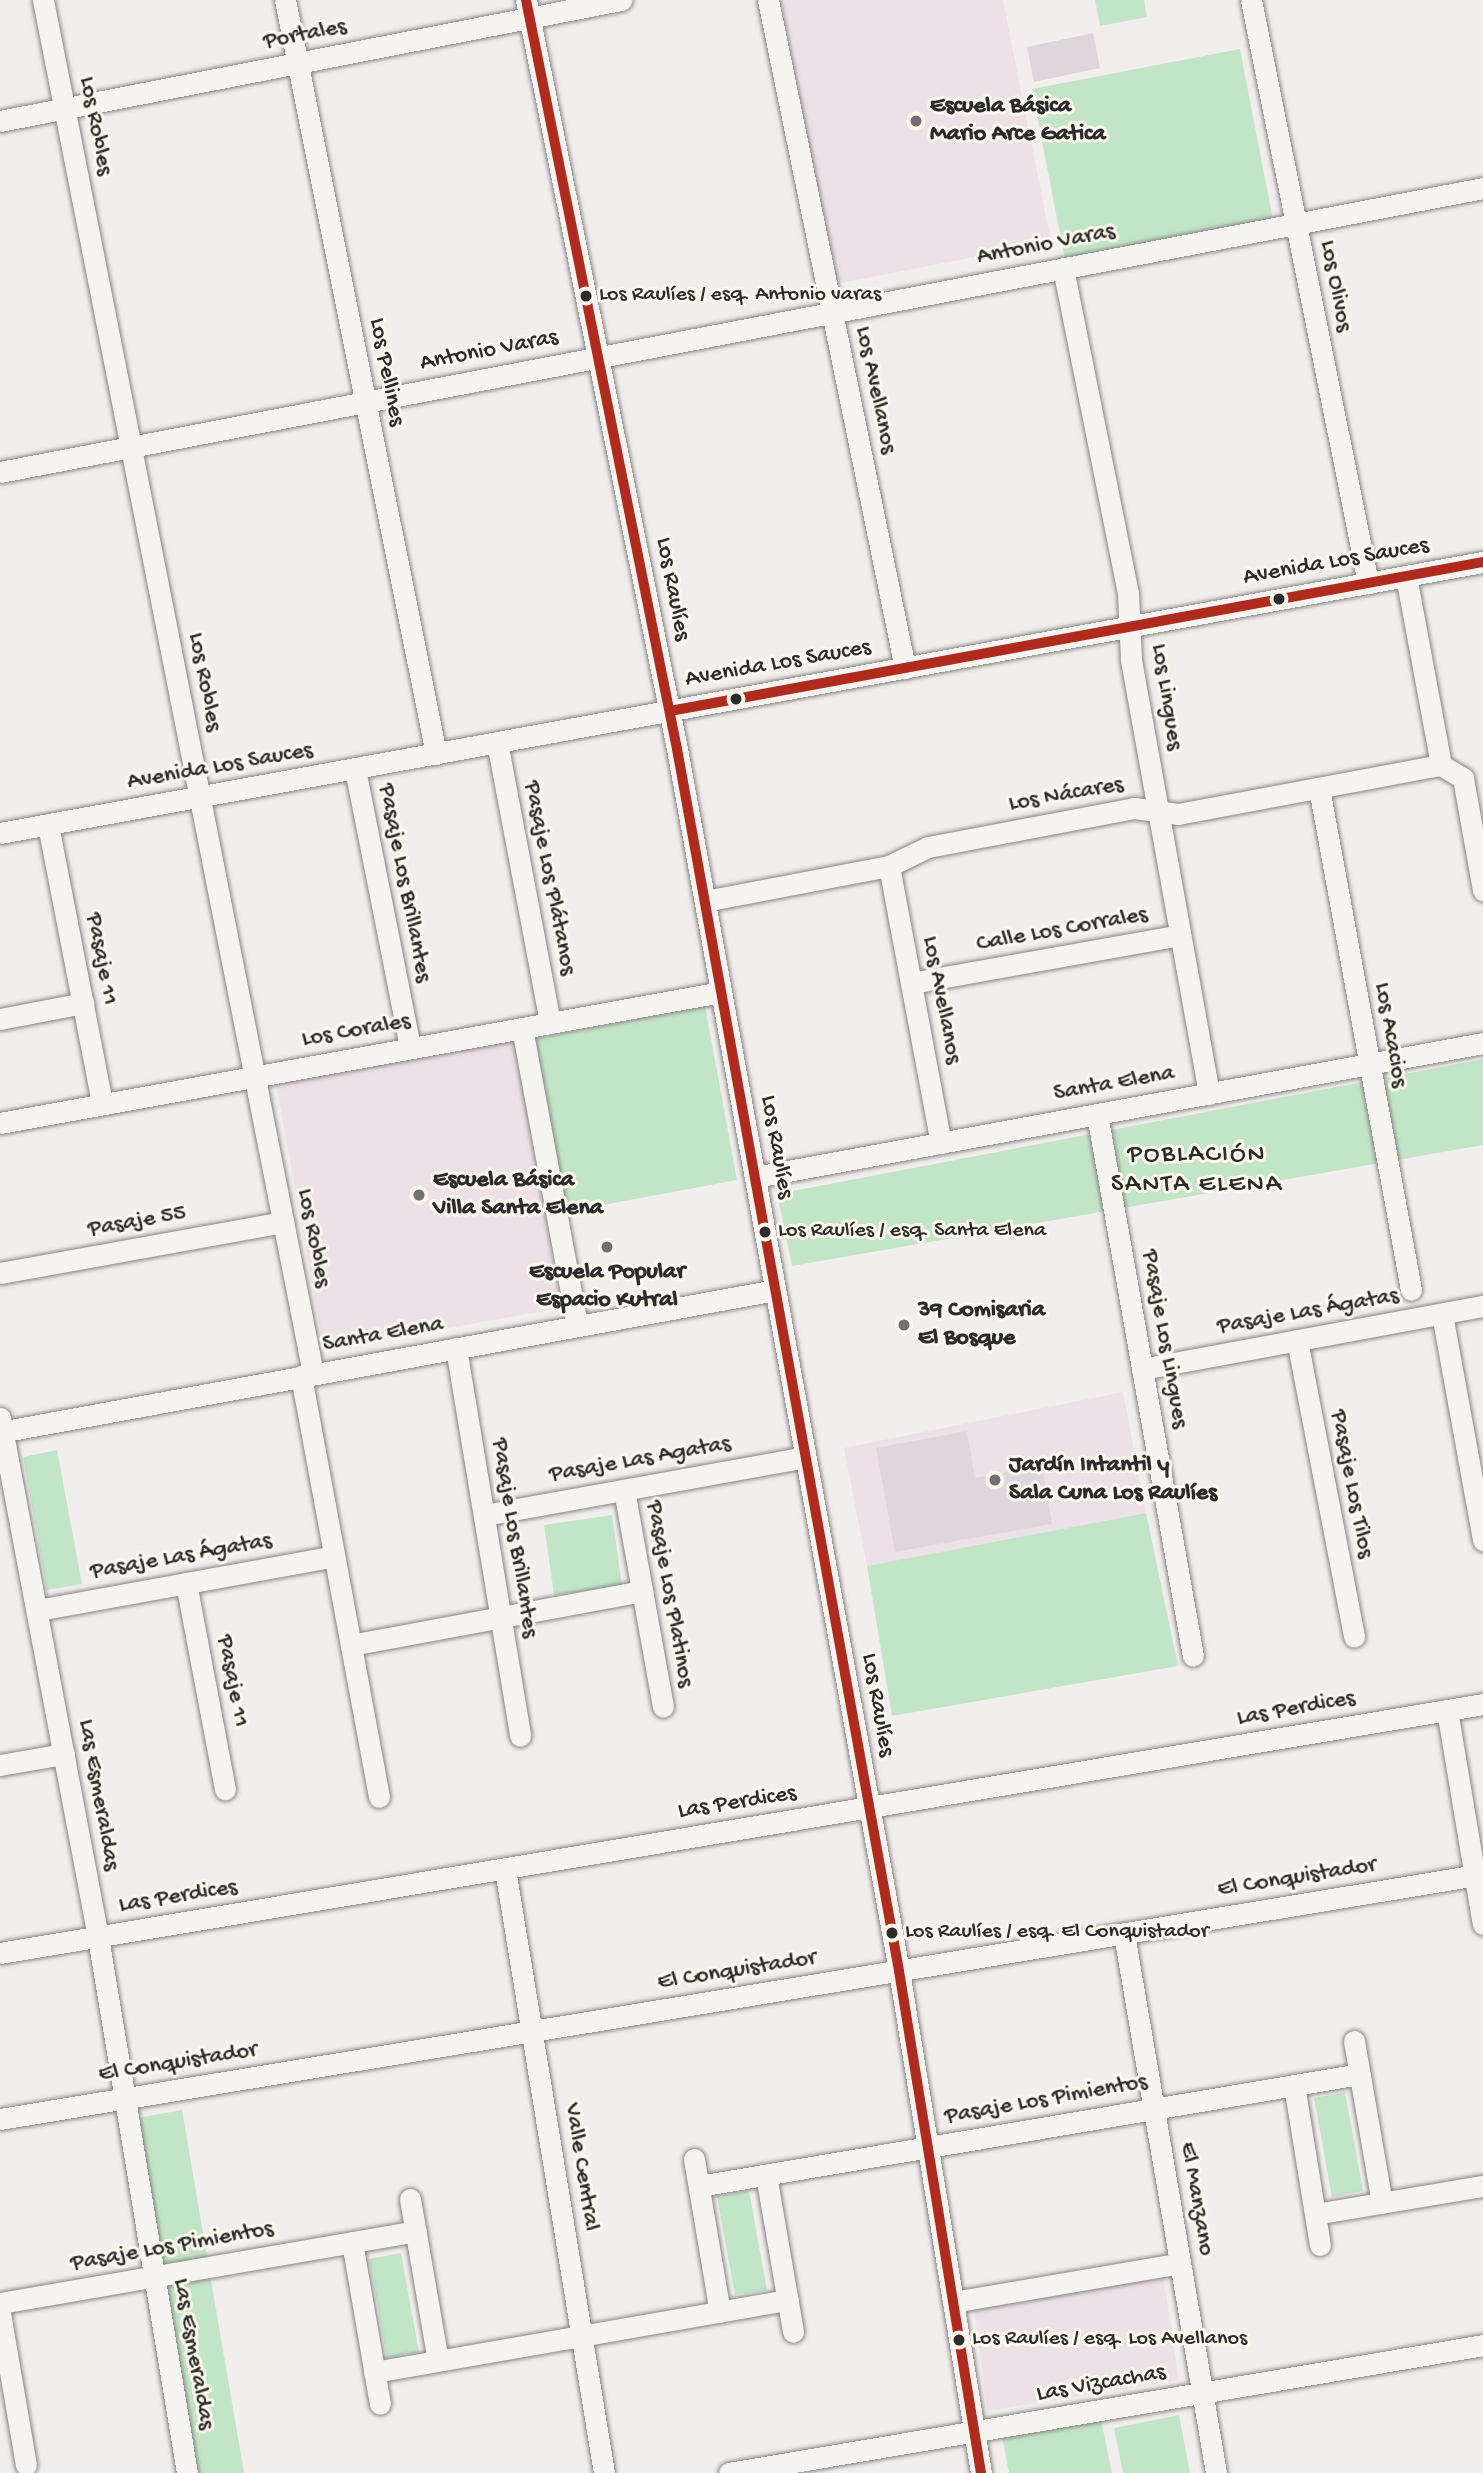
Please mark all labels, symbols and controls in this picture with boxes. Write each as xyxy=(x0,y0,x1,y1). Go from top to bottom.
street label: Portales xyxy=(261,13,349,57)
street label: Los Robles xyxy=(71,74,119,178)
place label: Escuela Básica Mario Arce Gatica xyxy=(930,93,1106,149)
marker: Escuela Básica Mario Arce Gatica xyxy=(908,113,924,129)
street label: Antonio Varas xyxy=(975,218,1117,272)
street label: Los Olivos xyxy=(1312,238,1358,334)
place label: Los Raulíes / esq. Antonio varas xyxy=(599,283,881,309)
marker: Los Raulíes / esq. Antonio varas xyxy=(579,289,593,303)
street label: Los Pellines xyxy=(361,315,411,429)
street label: Antonio Varas xyxy=(418,324,560,378)
street label: Los Avellanos xyxy=(847,324,903,456)
street label: Avenida Los Sauces xyxy=(1241,532,1431,592)
street label: Los Raulíes xyxy=(648,535,696,643)
unlabelled marker xyxy=(1272,592,1286,606)
street label: Los Robles xyxy=(180,630,228,734)
street label: Avenida Los Sauces xyxy=(683,634,873,694)
street label: Los Lingues xyxy=(1143,642,1189,752)
unlabelled marker xyxy=(729,692,743,706)
street label: Avenida Los Sauces xyxy=(125,737,315,797)
street label: Los Nácares xyxy=(1006,771,1126,819)
street label: Pasaje Los Plátanos xyxy=(516,778,582,978)
street label: Pasaje Los Brillantes xyxy=(371,781,437,985)
street label: Calle Los Corrales xyxy=(974,901,1150,959)
street label: Pasaje 11 xyxy=(78,911,124,1007)
street label: Los Avellanos xyxy=(915,934,967,1066)
street label: Los Acacios xyxy=(1367,980,1413,1090)
street label: Los Corales xyxy=(300,1007,412,1055)
street label: Santa Elena xyxy=(1051,1059,1177,1109)
street label: Los Raulíes xyxy=(753,1093,799,1201)
district label: POBLACIÓN SANTA ELENA xyxy=(1112,1140,1282,1202)
place label: Escuela Básica Villa Santa Elena xyxy=(433,1167,603,1223)
street label: Los Robles xyxy=(289,1186,337,1290)
marker: Escuela Básica Villa Santa Elena xyxy=(411,1187,427,1203)
street label: Pasaje 55 xyxy=(86,1199,188,1245)
place label: Los Raulíes / esq. Santa Elena xyxy=(778,1219,1046,1245)
marker: Los Raulíes / esq. Santa Elena xyxy=(758,1225,772,1239)
marker: Escuela Popular Espacio Kutral xyxy=(599,1239,615,1255)
street label: Pasaje Los Lingues xyxy=(1134,1247,1194,1431)
place label: Escuela Popular Espacio Kutral xyxy=(529,1259,685,1315)
street label: Pasaje Las Ágatas xyxy=(1215,1282,1401,1342)
place label: 39 Comisaria El Bosque xyxy=(918,1297,1045,1353)
street label: Santa Elena xyxy=(320,1310,446,1360)
marker: 39 Comisaria El Bosque xyxy=(896,1317,912,1333)
street label: Pasaje Los Tilos xyxy=(1323,1407,1379,1561)
street label: Pasaje Las Agatas xyxy=(547,1430,733,1490)
street label: Pasaje Los Brillantes xyxy=(484,1436,544,1640)
place label: Jardín Intantil y Sala Cuna Los Raulíes xyxy=(1009,1452,1217,1508)
marker: Jardín Intantil y Sala Cuna Los Raulíes xyxy=(987,1472,1003,1488)
street label: Pasaje Los Platinos xyxy=(638,1498,700,1690)
street label: Pasaje Las Ágatas xyxy=(88,1527,274,1587)
street label: Pasaje 11 xyxy=(209,1633,255,1729)
street label: Los Raulíes xyxy=(854,1651,900,1759)
street label: Las Perdices xyxy=(1235,1684,1357,1734)
street label: Las Esmeraldas xyxy=(71,1717,125,1873)
street label: Las Perdices xyxy=(676,1779,798,1827)
street label: El Conquistador xyxy=(1215,1851,1379,1905)
street label: Las Perdices xyxy=(117,1873,239,1921)
place label: Los Raulíes / esq. El Conquistador xyxy=(905,1920,1209,1946)
marker: Los Raulíes / esq. El Conquistador xyxy=(885,1926,899,1940)
street label: El Conquistador xyxy=(655,1944,819,1998)
street label: El Conquistador xyxy=(96,2036,260,2090)
street label: Pasaje Los Pimientos xyxy=(943,2068,1149,2132)
street label: Valle Central xyxy=(557,2101,605,2233)
street label: El Manzano xyxy=(1172,2140,1220,2258)
street label: Pasaje Los Pimientos xyxy=(69,2215,275,2279)
street label: Las Esmeraldas xyxy=(166,2276,220,2432)
place label: Los Raulíes / esq. Los Avellanos xyxy=(972,2327,1247,2353)
marker: Los Raulíes / esq. Los Avellanos xyxy=(952,2333,966,2347)
street label: Las Vizcachas xyxy=(1034,2358,1168,2410)

